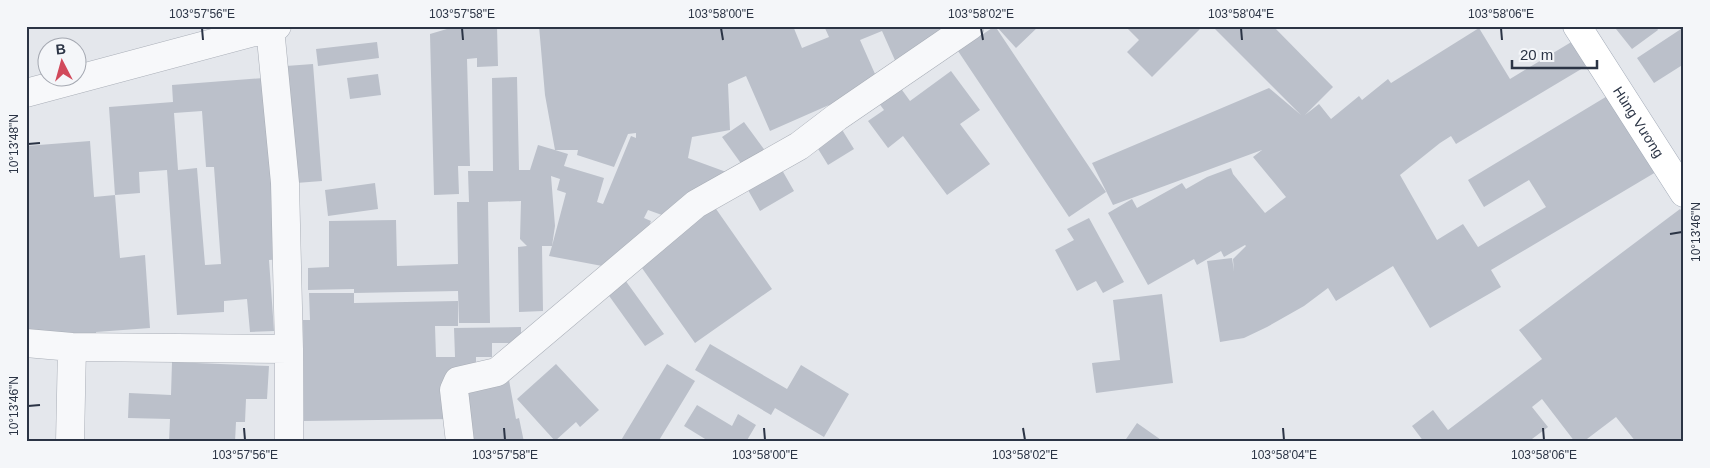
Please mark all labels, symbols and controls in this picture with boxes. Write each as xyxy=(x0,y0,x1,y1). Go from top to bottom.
text: 103°57'56"E xyxy=(169,7,235,21)
text: 103°57'58"E xyxy=(429,7,495,21)
text: 103°58'00"E xyxy=(688,7,754,21)
text: 103°58'02"E xyxy=(948,7,1014,21)
text: 103°58'04"E xyxy=(1208,7,1274,21)
text: 103°58'06"E xyxy=(1468,7,1534,21)
north arrow xyxy=(38,38,88,88)
scale bar xyxy=(1512,38,1598,70)
text: B xyxy=(55,41,67,58)
text: 20 m xyxy=(1520,46,1553,63)
street label: Hùng Vương xyxy=(1610,84,1667,160)
text: 10°13'48"N xyxy=(7,114,21,174)
text: 10°13'46"N xyxy=(1689,202,1703,262)
text: 10°13'46"N xyxy=(7,376,21,436)
text: 103°57'56"E xyxy=(212,448,278,462)
text: 103°57'58"E xyxy=(472,448,538,462)
text: 103°58'00"E xyxy=(732,448,798,462)
text: 103°58'02"E xyxy=(992,448,1058,462)
text: 103°58'04"E xyxy=(1251,448,1317,462)
text: 103°58'06"E xyxy=(1511,448,1577,462)

